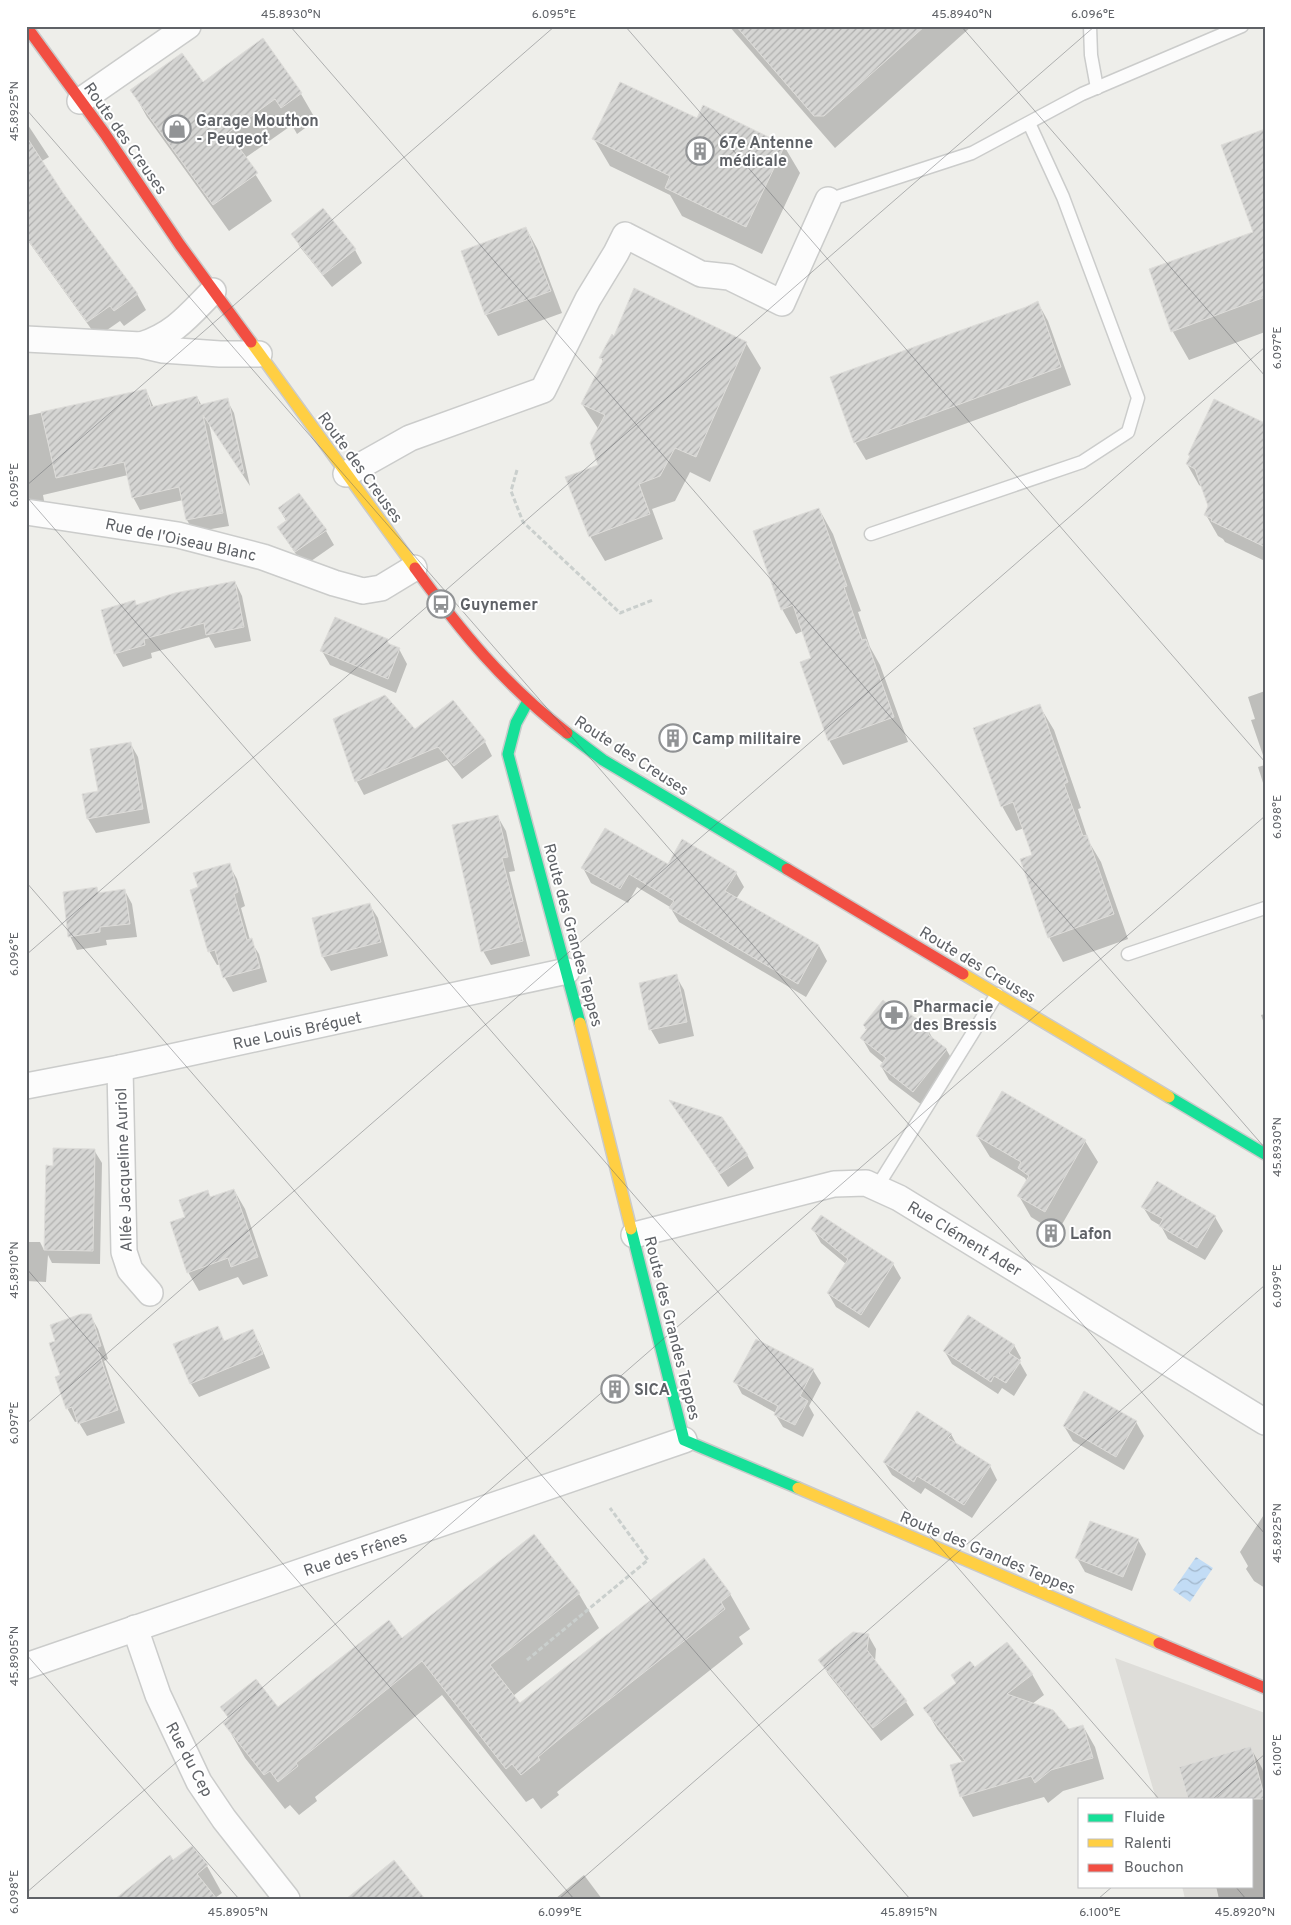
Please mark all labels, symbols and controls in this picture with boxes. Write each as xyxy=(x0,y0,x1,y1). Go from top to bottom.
text: 45.8930°N xyxy=(261,7,321,23)
text: 6.095°E xyxy=(532,7,576,23)
text: 45.8940°N xyxy=(932,7,992,23)
text: 6.096°E xyxy=(1071,7,1115,23)
street label: Route des Creuses xyxy=(78,79,170,199)
text: 45.8925°N xyxy=(7,81,23,141)
place label: Garage Mouthon - Peugeot xyxy=(196,112,319,150)
shop icon: Garage Mouthon - Peugeot xyxy=(162,114,192,144)
place label: 67e Antenne médicale xyxy=(719,134,813,172)
building icon: 67e Antenne médicale xyxy=(685,136,715,166)
text: 6.097°E xyxy=(1270,327,1286,369)
street label: Route des Creuses xyxy=(312,409,406,528)
text: 6.095°E xyxy=(7,463,23,507)
street label: Rue de l'Oiseau Blanc xyxy=(103,515,258,567)
bus stop icon: Guynemer xyxy=(426,589,456,619)
place label: Guynemer xyxy=(460,596,538,616)
street label: Route des Creuses xyxy=(570,712,692,801)
building icon: Camp militaire xyxy=(658,723,688,753)
place label: Camp militaire xyxy=(692,730,801,750)
text: 6.098°E xyxy=(1270,795,1286,839)
street label: Route des Grandes Teppes xyxy=(538,842,606,1029)
street label: Route des Creuses xyxy=(915,923,1039,1008)
text: 6.096°E xyxy=(7,932,23,976)
place label: Pharmacie des Bressis xyxy=(913,998,997,1036)
pharmacy icon: Pharmacie des Bressis xyxy=(879,1000,909,1030)
street label: Rue Louis Bréguet xyxy=(231,1009,364,1055)
street label: Allée Jacqueline Auriol xyxy=(112,1087,138,1253)
text: 45.8930°N xyxy=(1270,1117,1286,1177)
street label: Rue Clément Ader xyxy=(903,1198,1025,1282)
building icon: Lafon xyxy=(1036,1218,1066,1248)
place label: Lafon xyxy=(1070,1225,1112,1245)
street label: Route des Grandes Teppes xyxy=(639,1234,704,1423)
text: 45.8910°N xyxy=(7,1241,23,1299)
text: 6.099°E xyxy=(1270,1264,1286,1308)
building icon: SICA xyxy=(600,1374,630,1404)
place label: SICA xyxy=(634,1381,670,1401)
text: 6.097°E xyxy=(7,1402,23,1444)
text: 45.8925°N xyxy=(1270,1503,1286,1563)
street label: Route des Grandes Teppes xyxy=(896,1508,1078,1600)
street label: Rue des Frênes xyxy=(301,1528,410,1582)
text: 45.8905°N xyxy=(7,1626,23,1686)
street label: Rue du Cep xyxy=(160,1719,216,1801)
text: 6.100°E xyxy=(1270,1734,1286,1776)
legend xyxy=(1078,1798,1254,1888)
text: Fluide xyxy=(1124,1809,1165,1828)
text: Ralenti xyxy=(1124,1835,1171,1854)
text: Bouchon xyxy=(1124,1859,1184,1878)
text: 6.098°E xyxy=(7,1870,23,1914)
text: 45.8905°N xyxy=(208,1905,268,1921)
text: 6.099°E xyxy=(538,1905,582,1921)
text: 45.8915°N xyxy=(880,1905,938,1921)
text: 6.100°E xyxy=(1079,1905,1121,1921)
text: 45.8920°N xyxy=(1215,1905,1275,1921)

